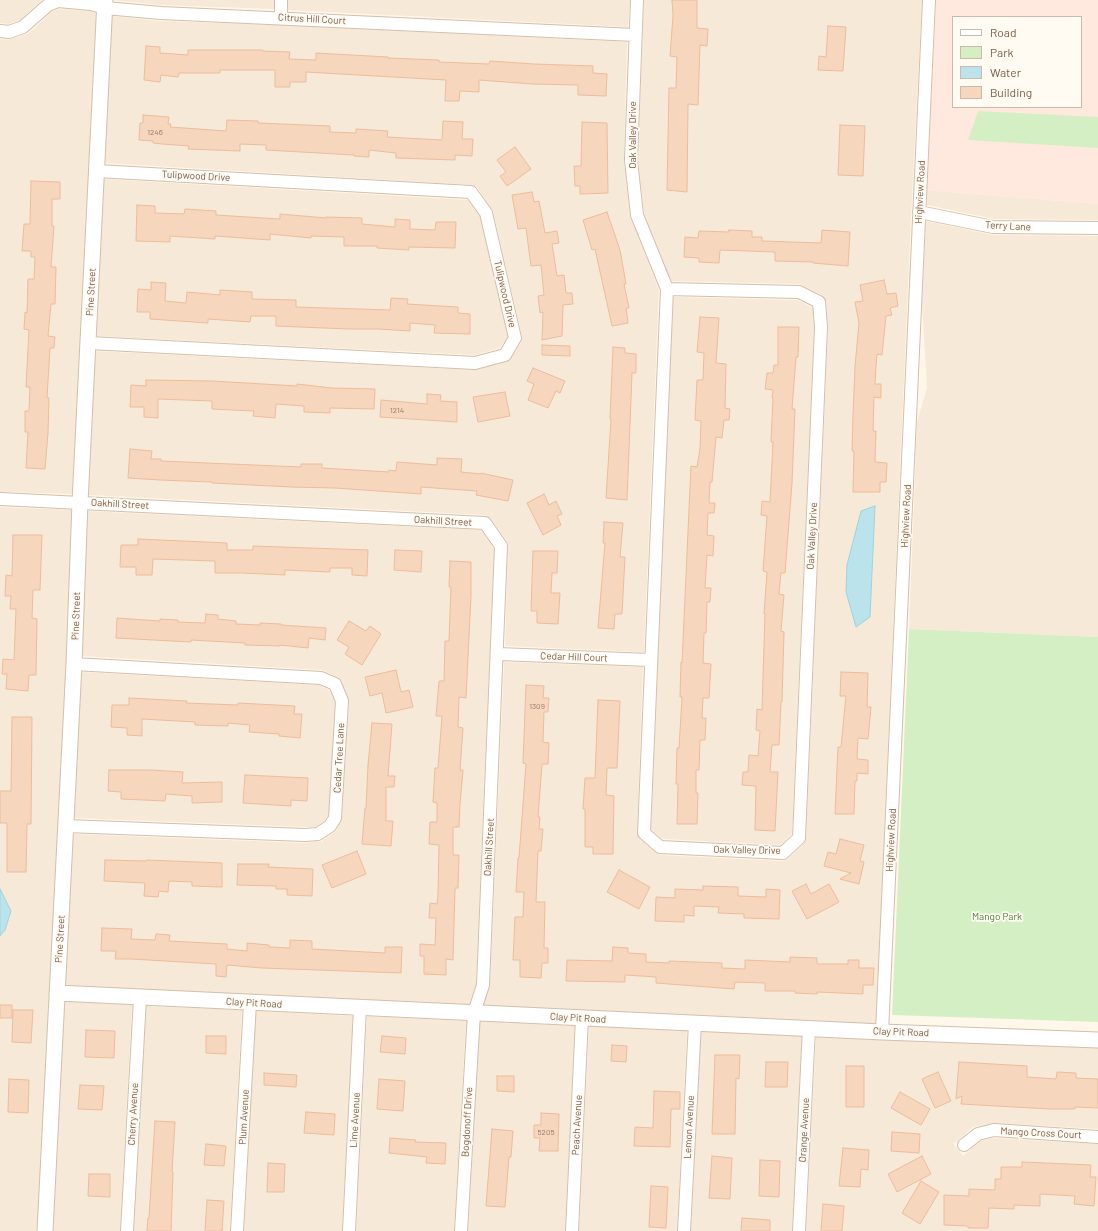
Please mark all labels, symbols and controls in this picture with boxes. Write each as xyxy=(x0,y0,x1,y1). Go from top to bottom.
street label: Citrus Hill Court xyxy=(278,11,346,27)
legend xyxy=(952,16,1082,108)
text: Road xyxy=(990,25,1017,39)
text: Park xyxy=(990,45,1014,59)
text: Water xyxy=(990,65,1021,79)
text: Building xyxy=(990,85,1032,99)
street label: Oak Valley Drive xyxy=(627,101,639,169)
house number: 1246 xyxy=(147,127,163,137)
street label: Highview Road xyxy=(912,160,928,224)
street label: Tulipwood Drive xyxy=(161,168,231,184)
street label: Terry Lane xyxy=(985,219,1031,233)
street label: Tulipwood Drive xyxy=(491,259,519,329)
street label: Pine Street xyxy=(84,268,98,316)
house number: 1214 xyxy=(390,405,404,415)
street label: Highview Road xyxy=(898,484,914,548)
street label: Oakhill Street xyxy=(91,496,149,512)
street label: Oak Valley Drive xyxy=(804,502,820,570)
street label: Oakhill Street xyxy=(414,513,472,529)
street label: Pine Street xyxy=(69,592,83,640)
street label: Cedar Hill Court xyxy=(540,650,608,664)
house number: 1309 xyxy=(529,701,545,711)
street label: Cedar Tree Lane xyxy=(331,723,347,793)
street label: Highview Road xyxy=(883,808,899,872)
street label: Oakhill Street xyxy=(481,818,497,876)
street label: Oak Valley Drive xyxy=(713,843,781,857)
park label: Mango Park xyxy=(972,911,1022,923)
street label: Pine Street xyxy=(53,915,67,963)
street label: Clay Pit Road xyxy=(226,996,282,1010)
street label: Clay Pit Road xyxy=(550,1011,606,1025)
street label: Clay Pit Road xyxy=(873,1025,929,1039)
street label: Cherry Avenue xyxy=(125,1082,141,1146)
street label: Bogdonoff Drive xyxy=(459,1087,475,1157)
street label: Plum Avenue xyxy=(237,1089,251,1145)
street label: Lime Avenue xyxy=(348,1092,362,1148)
street label: Peach Avenue xyxy=(569,1094,585,1156)
street label: Lemon Avenue xyxy=(681,1095,697,1159)
street label: Orange Avenue xyxy=(796,1097,812,1163)
street label: Mango Cross Court xyxy=(1000,1125,1082,1141)
house number: 5205 xyxy=(537,1127,555,1137)

